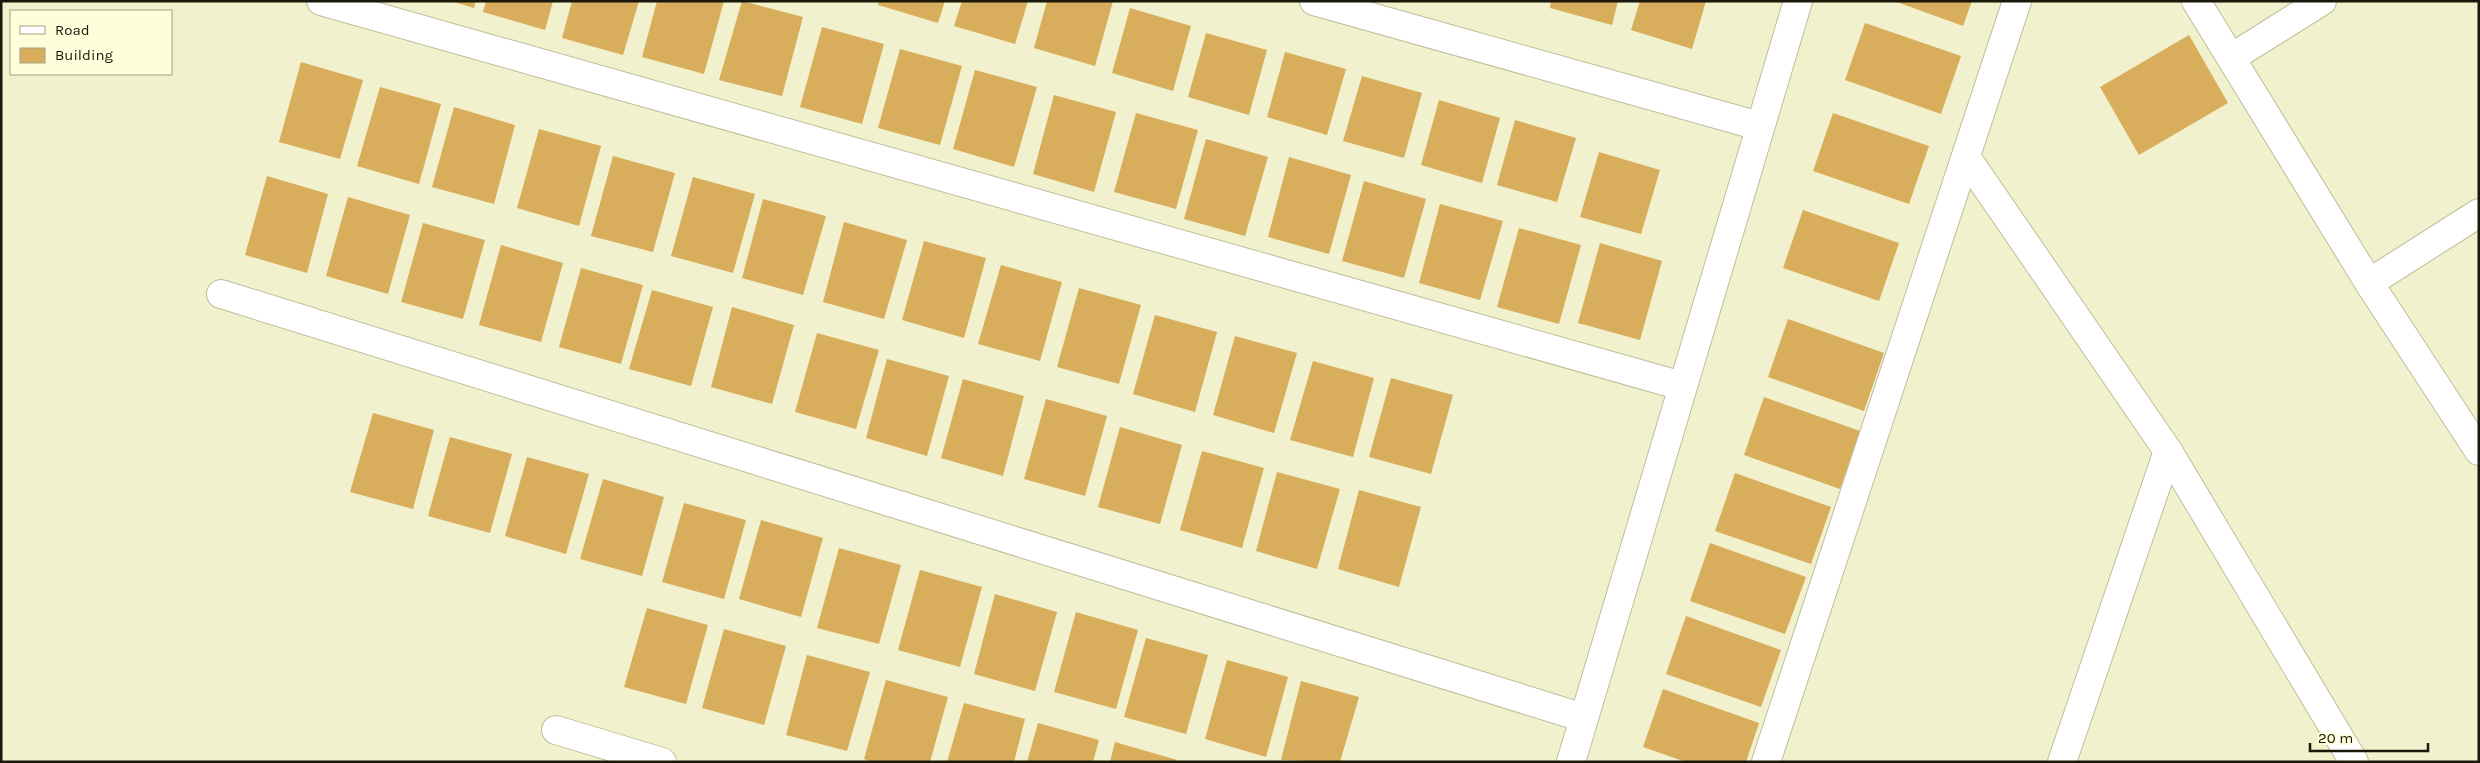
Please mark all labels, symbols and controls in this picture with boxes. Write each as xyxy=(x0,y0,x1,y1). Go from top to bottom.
legend xyxy=(10,10,172,75)
text: Road xyxy=(55,21,90,39)
text: Building xyxy=(55,46,113,64)
scale bar xyxy=(2310,720,2428,752)
text: 20 m xyxy=(2318,729,2353,747)

